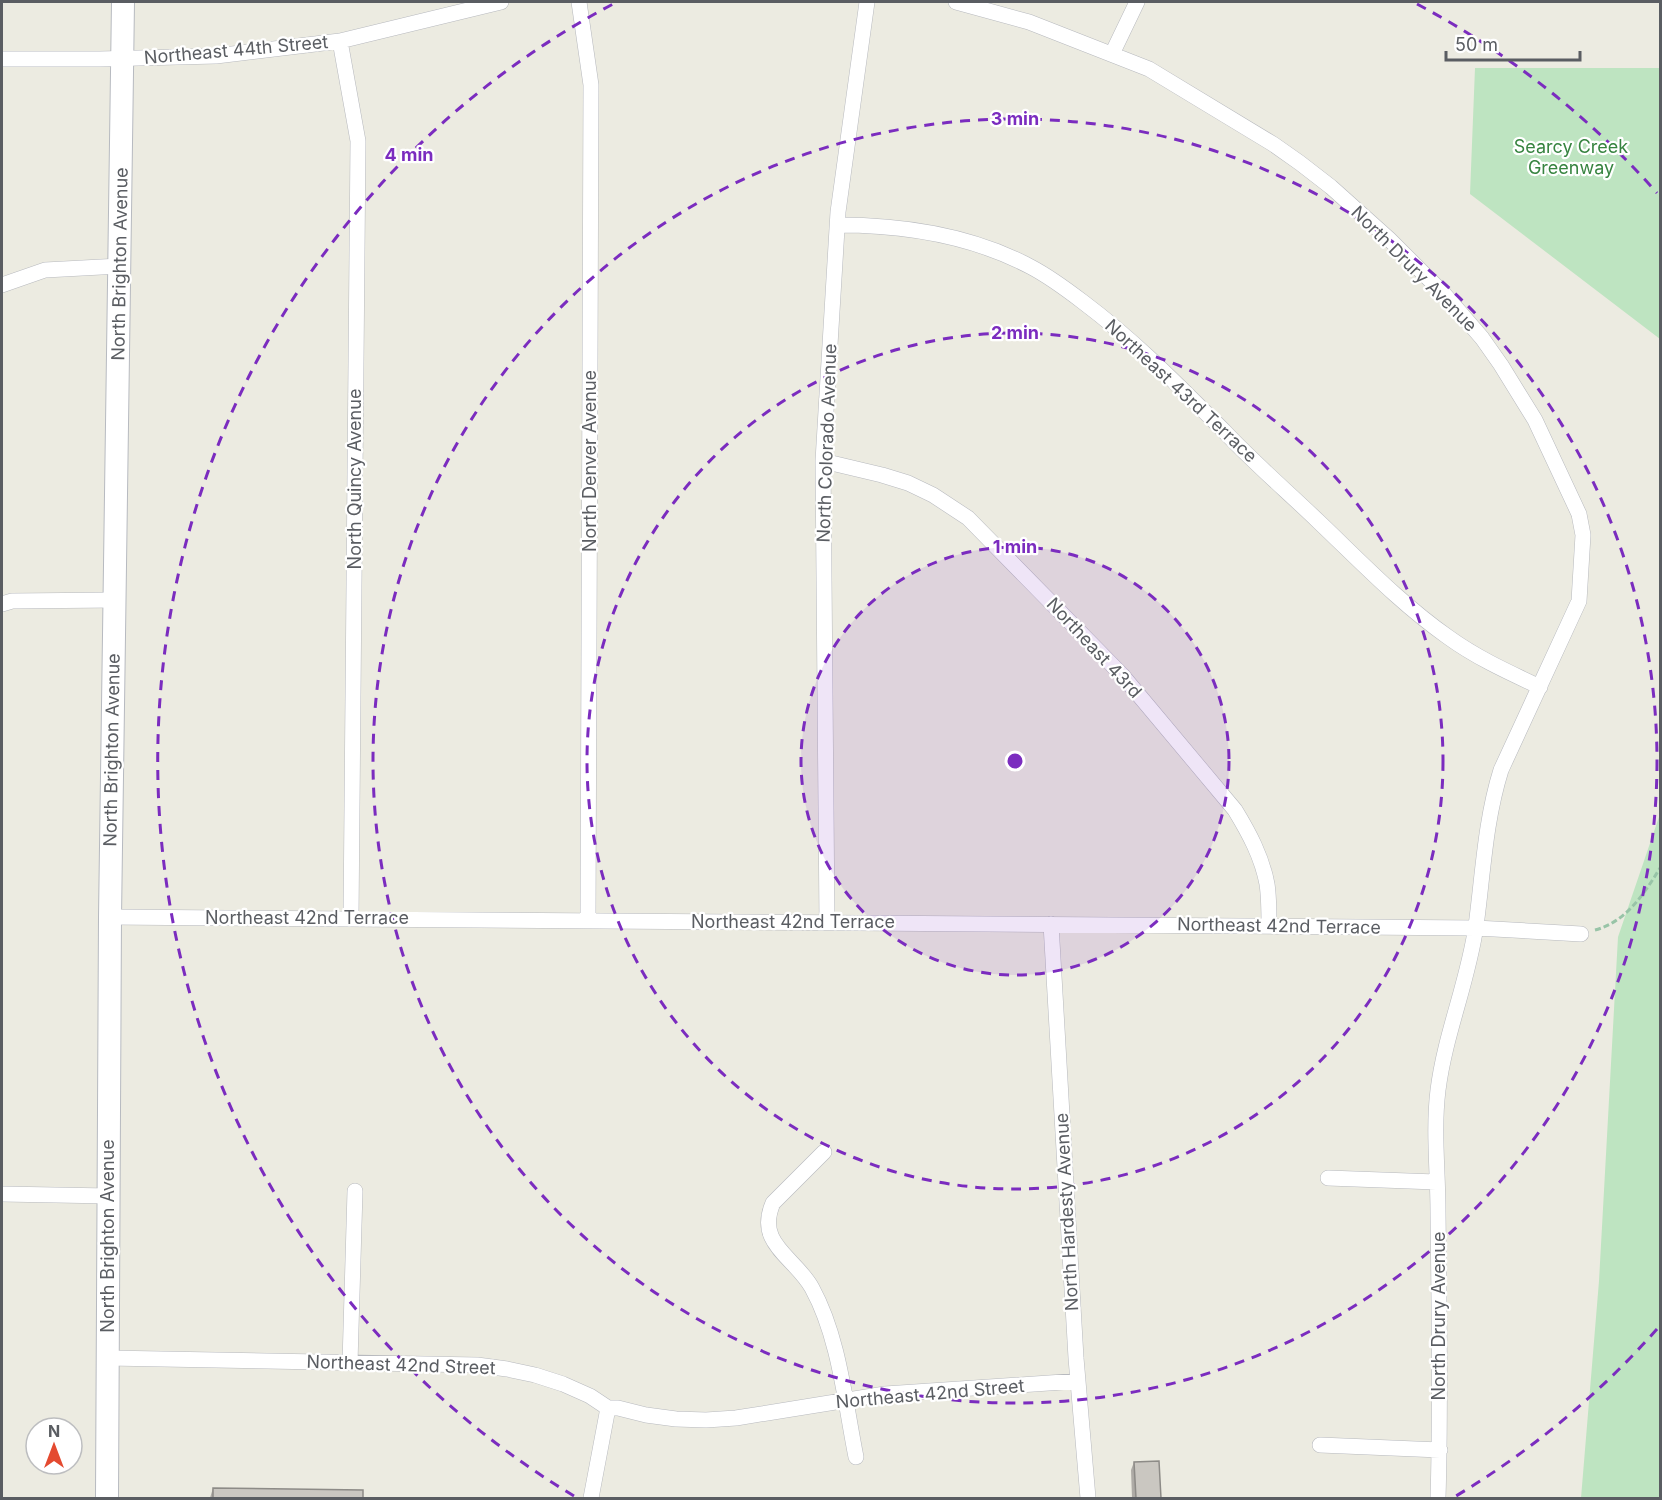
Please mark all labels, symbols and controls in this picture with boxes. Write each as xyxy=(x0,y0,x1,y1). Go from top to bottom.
scale bar xyxy=(1446,24,1580,62)
street label: Northeast 44th Street xyxy=(143,31,329,68)
text: 50 m xyxy=(1455,34,1498,55)
text: 3 min xyxy=(991,108,1039,129)
park label: Searcy Creek Greenway xyxy=(1514,136,1628,178)
text: 4 min xyxy=(385,144,433,165)
street label: North Brighton Avenue xyxy=(107,167,132,361)
street label: North Drury Avenue xyxy=(1347,202,1481,336)
street label: Northeast 43rd Terrace xyxy=(1101,315,1262,466)
text: 2 min xyxy=(991,322,1039,343)
street label: North Colorado Avenue xyxy=(813,343,840,543)
street label: North Denver Avenue xyxy=(579,370,600,552)
street label: North Quincy Avenue xyxy=(344,389,365,569)
text: 1 min xyxy=(993,536,1037,557)
street label: Northeast 43rd xyxy=(1043,593,1146,702)
street label: North Brighton Avenue xyxy=(99,653,124,847)
centre of rings xyxy=(1005,751,1025,771)
street label: Northeast 42nd Terrace xyxy=(205,907,409,928)
street label: Northeast 42nd Terrace xyxy=(691,911,895,932)
street label: Northeast 42nd Terrace xyxy=(1177,913,1381,938)
street label: North Hardesty Avenue xyxy=(1051,1112,1082,1312)
street label: North Brighton Avenue xyxy=(97,1139,118,1333)
street label: North Drury Avenue xyxy=(1428,1232,1449,1400)
street label: Northeast 42nd Street xyxy=(306,1351,496,1378)
street label: Northeast 42nd Street xyxy=(835,1375,1025,1412)
north arrow xyxy=(24,1416,84,1476)
text: N xyxy=(48,1421,60,1441)

